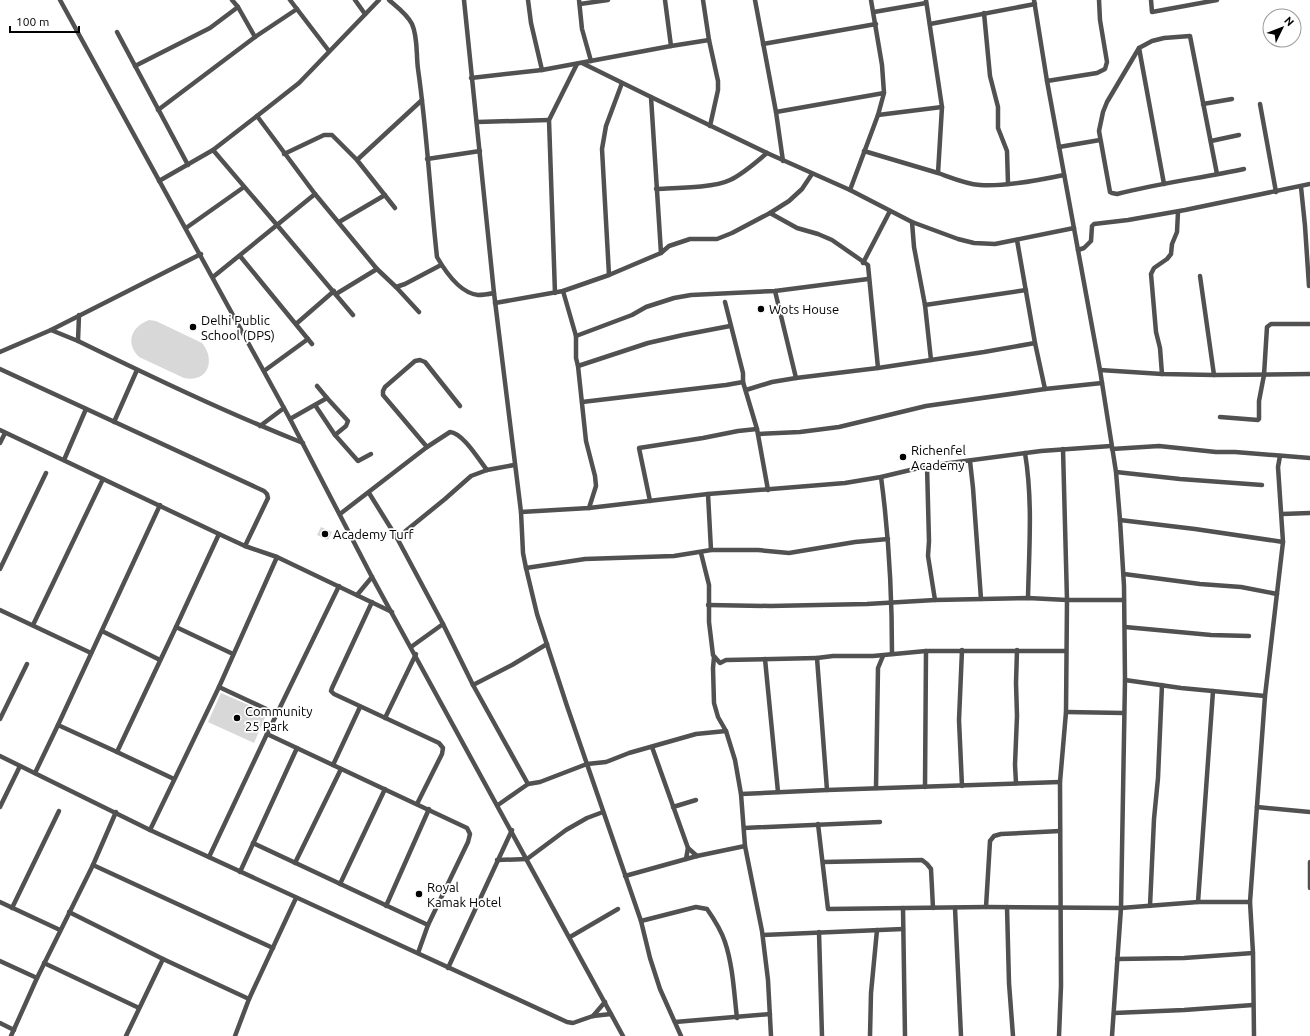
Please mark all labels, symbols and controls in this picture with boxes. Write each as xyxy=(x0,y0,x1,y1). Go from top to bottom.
scale bar xyxy=(10,8,79,34)
north arrow xyxy=(1262,8,1302,48)
text: N xyxy=(1282,14,1297,28)
text: 100 m xyxy=(16,15,49,28)
place label: Wots House xyxy=(769,302,839,316)
marker: Wots House xyxy=(756,304,766,314)
place label: Delhi Public School (DPS) xyxy=(201,313,275,343)
marker: Delhi Public School (DPS) xyxy=(188,322,198,332)
place label: Richenfel Academy xyxy=(911,443,966,472)
marker: Richenfel Academy xyxy=(898,452,908,462)
place label: Academy Turf xyxy=(333,527,414,541)
marker: Academy Turf xyxy=(320,529,330,539)
place label: Community 25 Park xyxy=(245,704,312,733)
marker: Community 25 Park xyxy=(232,713,242,723)
place label: Royal Kamak Hotel xyxy=(427,880,502,909)
marker: Royal Kamak Hotel xyxy=(414,889,424,899)

